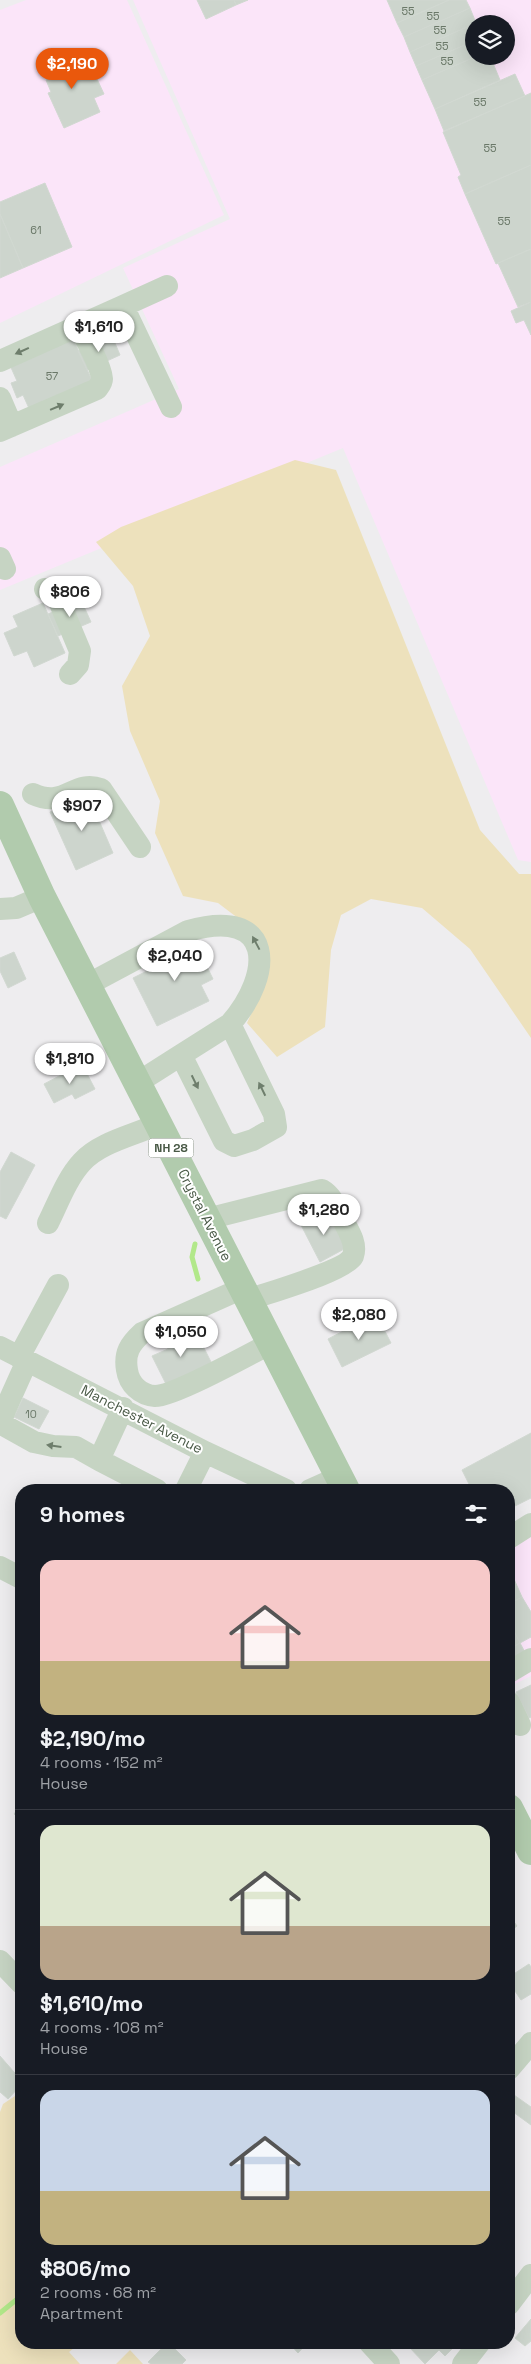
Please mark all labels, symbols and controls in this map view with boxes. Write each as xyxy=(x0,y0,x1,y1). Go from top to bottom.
house number: 55 xyxy=(401,4,415,18)
house number: 55 xyxy=(426,9,440,23)
map controls xyxy=(465,15,515,65)
button: layers xyxy=(465,15,515,65)
house number: 55 xyxy=(433,23,447,37)
house number: 55 xyxy=(435,39,449,53)
pin: $2,190 xyxy=(31,48,113,90)
text: $2,190 xyxy=(47,53,97,74)
house number: 55 xyxy=(440,54,454,68)
house number: 55 xyxy=(473,95,487,109)
house number: 55 xyxy=(483,141,497,155)
house number: 55 xyxy=(497,214,511,228)
house number: 61 xyxy=(30,223,42,237)
pin: $1,610 xyxy=(58,310,140,353)
text: $1,610 xyxy=(75,316,123,337)
one-way arrow xyxy=(15,348,29,356)
house number: 57 xyxy=(46,369,58,383)
one-way arrow xyxy=(50,402,64,410)
pin: $806 xyxy=(40,576,100,618)
text: $806 xyxy=(50,581,90,602)
pin: $907 xyxy=(52,790,112,832)
text: $907 xyxy=(63,795,101,816)
one-way arrow xyxy=(252,936,260,951)
pin: $2,040 xyxy=(134,940,216,982)
text: $2,040 xyxy=(148,945,202,966)
pin: $1,810 xyxy=(29,1042,111,1085)
text: $1,810 xyxy=(46,1048,94,1069)
one-way arrow xyxy=(191,1075,199,1090)
one-way arrow xyxy=(258,1082,266,1097)
road number: NH 28 xyxy=(148,1138,194,1158)
street label: Crystal Avenue xyxy=(174,1166,236,1264)
pin: $1,280 xyxy=(283,1194,365,1236)
text: $1,280 xyxy=(298,1199,350,1220)
pin: $2,080 xyxy=(318,1298,400,1341)
text: $2,080 xyxy=(332,1304,386,1325)
pin: $1,050 xyxy=(140,1316,222,1358)
text: $1,050 xyxy=(155,1321,207,1342)
street label: Manchester Avenue xyxy=(78,1381,206,1457)
house number: 10 xyxy=(25,1407,37,1421)
one-way arrow xyxy=(45,1441,61,1449)
icon: filters xyxy=(462,1500,490,1528)
text: 9 homes xyxy=(40,1501,125,1528)
icon: home xyxy=(220,1592,310,1682)
text: $2,190/mo xyxy=(40,1725,145,1752)
text: 4 rooms · 152 m² xyxy=(40,1752,163,1773)
text: House xyxy=(40,1773,88,1794)
icon: home xyxy=(220,1858,310,1948)
text: $1,610/mo xyxy=(40,1990,143,2017)
text: 4 rooms · 108 m² xyxy=(40,2017,164,2038)
text: House xyxy=(40,2038,88,2059)
icon: home xyxy=(220,2123,310,2213)
text: $806/mo xyxy=(40,2255,131,2282)
text: 2 rooms · 68 m² xyxy=(40,2282,156,2303)
text: Apartment xyxy=(40,2303,123,2324)

